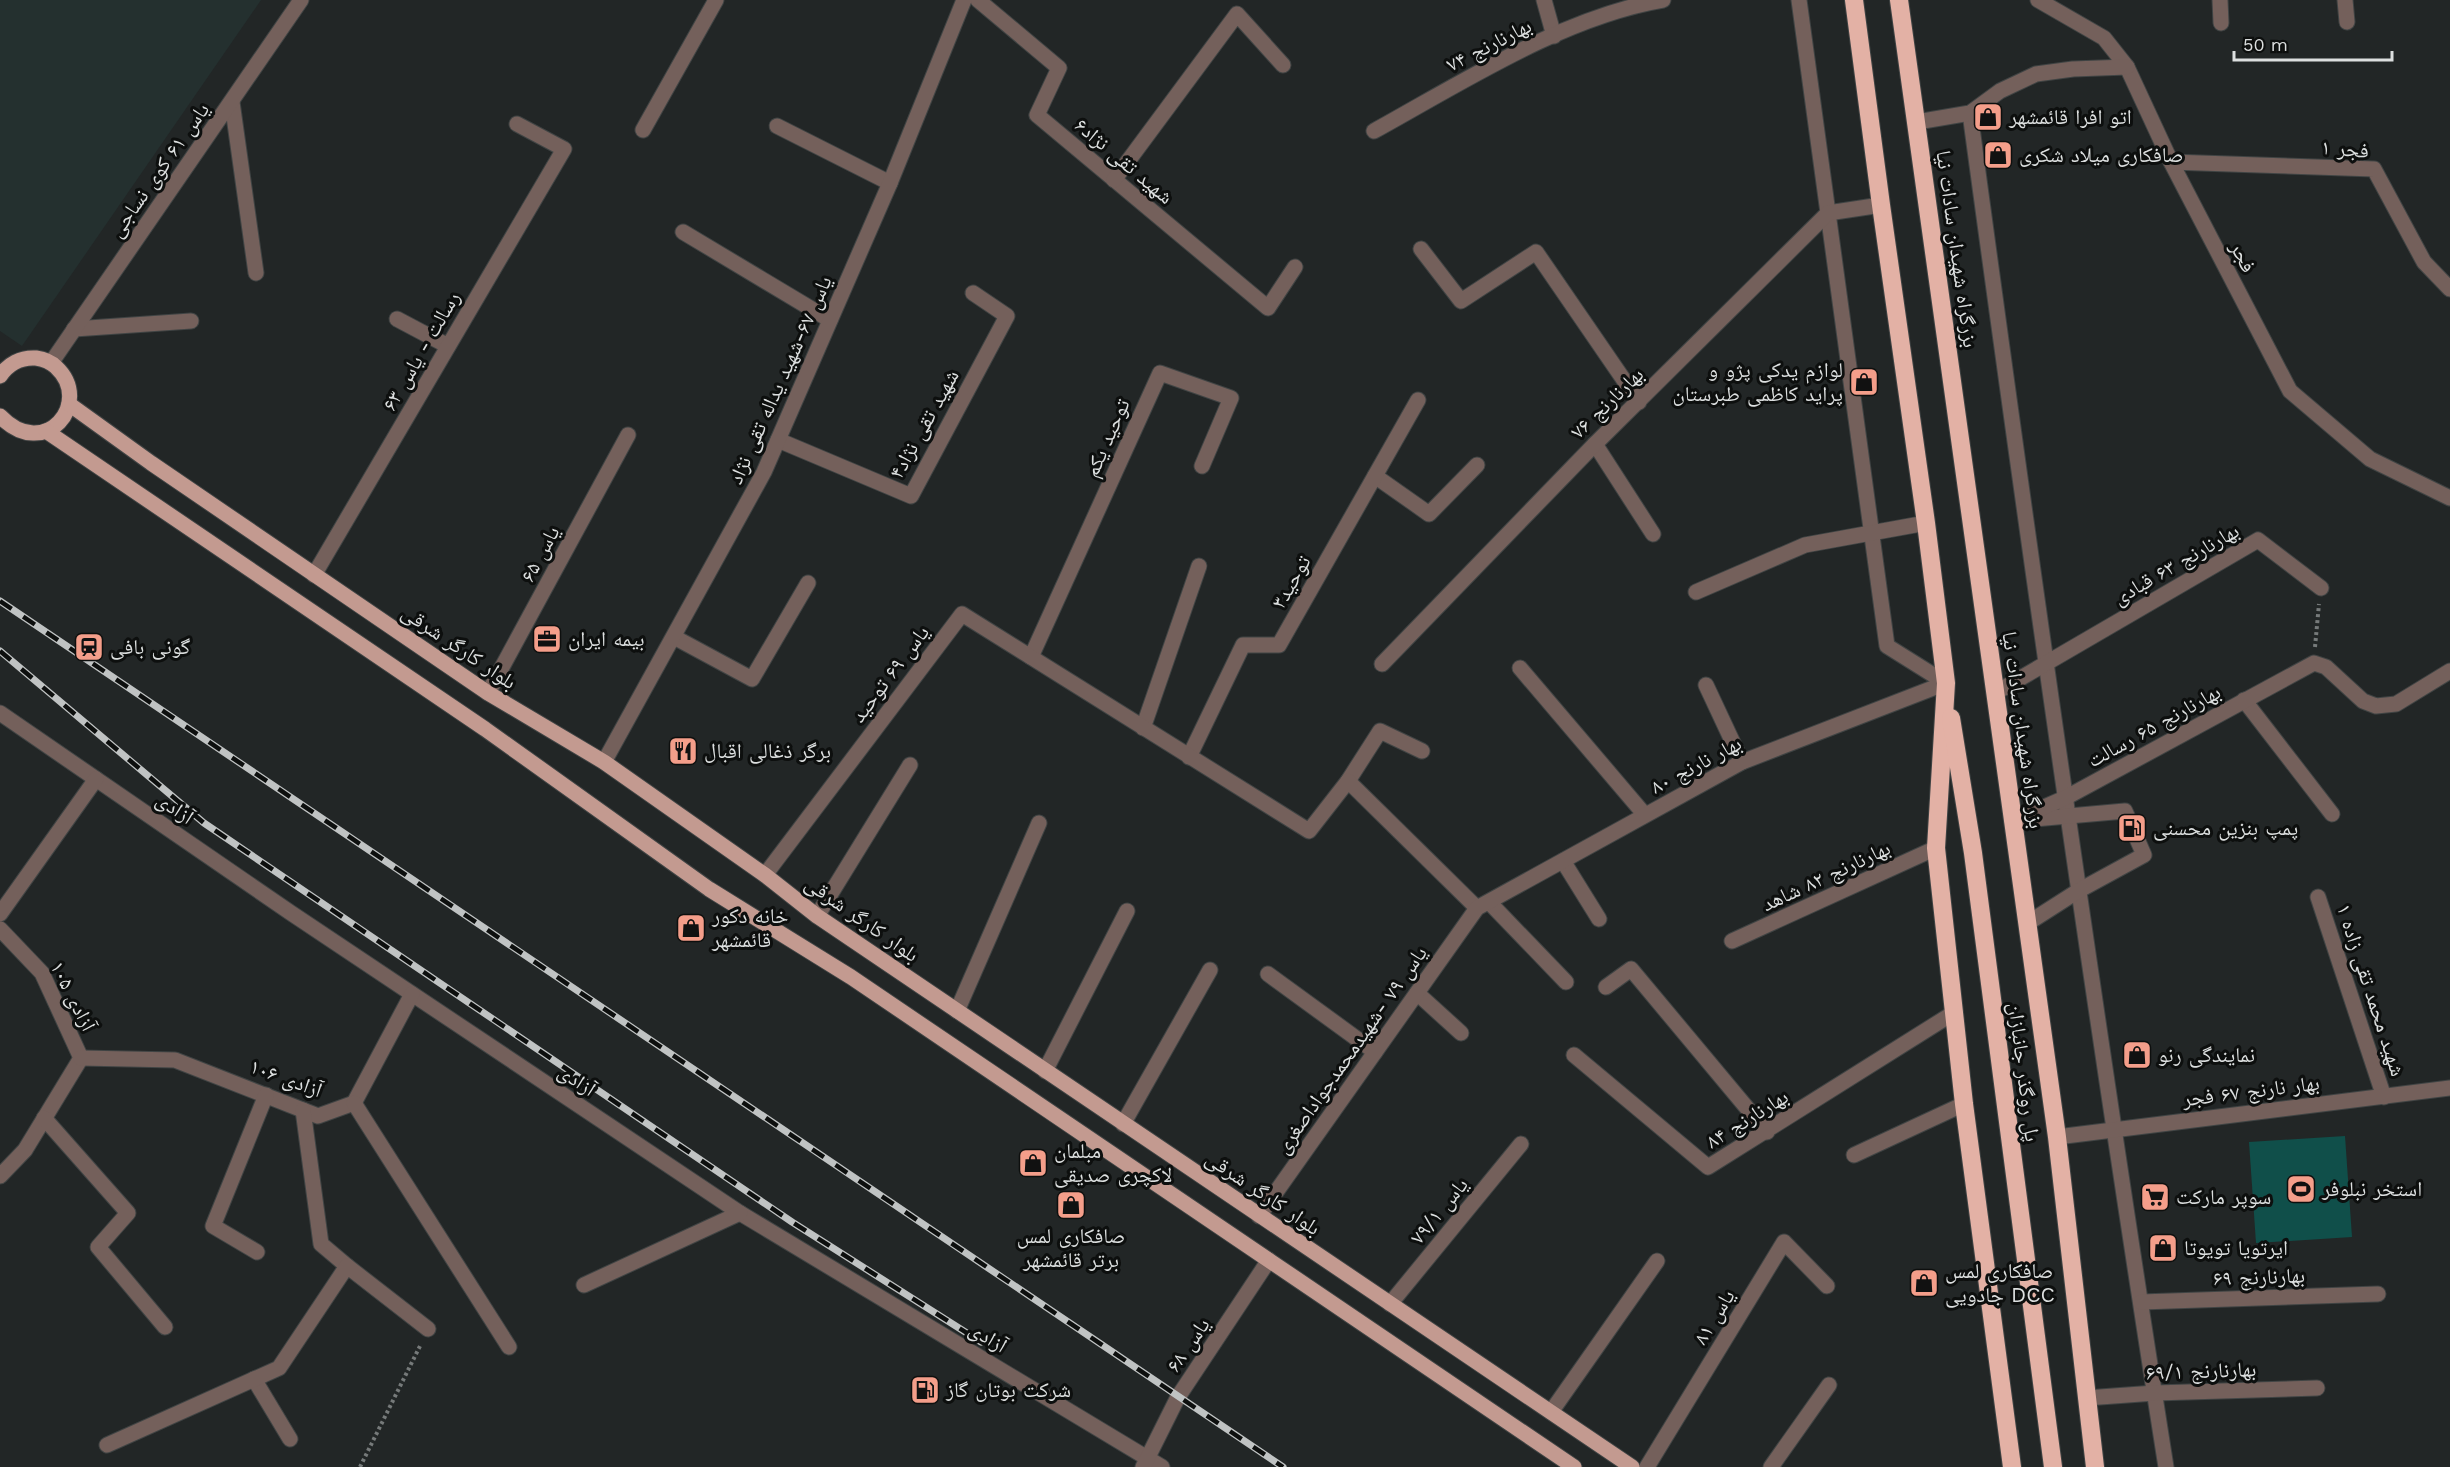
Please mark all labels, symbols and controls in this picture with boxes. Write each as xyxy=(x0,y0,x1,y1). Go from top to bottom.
street label: بهارنارنج ۷۴ xyxy=(1442,12,1536,78)
scale bar xyxy=(2234,24,2392,62)
text: 50 m xyxy=(2243,34,2288,55)
street label: یاس ۶۱ کوی نساجی xyxy=(103,98,215,242)
shop icon: اتو افرا قائمشهر xyxy=(1972,101,2004,133)
place label: اتو افرا قائمشهر xyxy=(2008,104,2132,129)
street label: شهید تقی نژاد۶ xyxy=(1069,112,1179,210)
street label: فجر ۱ xyxy=(2320,134,2370,163)
shop icon: صافکاری میلاد شکری xyxy=(1982,139,2014,171)
place label: صافکاری میلاد شکری xyxy=(2019,142,2184,167)
street label: بزرگراه شهیدان سادات نیا xyxy=(1931,149,1984,349)
street label: فجر xyxy=(2225,236,2262,276)
street label: یاس ۶۷-شهید یداله تقی نژاد xyxy=(722,272,838,488)
street label: رسالت - یاس ۶۳ xyxy=(376,287,466,415)
place label: لوازم یدکی پژو و پراید کاظمی طبرستان xyxy=(1672,357,1843,407)
street label: بهارنارنج ۷۶ xyxy=(1565,362,1649,444)
street label: شهید تقی نژاد۴ xyxy=(883,365,965,483)
shop icon: لوازم یدکی پژو و پراید کاظمی طبرستان xyxy=(1848,366,1880,398)
street label: توحید یکم xyxy=(1078,395,1137,482)
street label: بهارنارنج ۶۳ قبادی xyxy=(2108,517,2244,611)
street label: یاس ۶۵ xyxy=(514,521,566,587)
street label: توحید۳ xyxy=(1265,551,1316,613)
street label: بلوار کارگر شرقی xyxy=(397,599,521,695)
street label: یاس ۶۹ توحید xyxy=(845,620,935,728)
office icon: بیمه ایران xyxy=(531,623,563,655)
place label: بیمه ایران xyxy=(568,626,645,651)
street label: بزرگراه شهیدان سادات نیا xyxy=(1997,630,2050,830)
station icon: گونی بافی xyxy=(73,631,105,663)
place label: گونی بافی xyxy=(110,634,191,660)
street label: بهارنارنج ۶۵ رسالت xyxy=(2083,679,2225,773)
street label: بهار نارنج ۸۰ xyxy=(1646,730,1746,800)
restaurant icon: برگر ذغالی اقبال xyxy=(667,735,699,767)
place label: برگر ذغالی اقبال xyxy=(704,738,831,764)
street label: آزادی xyxy=(152,786,199,829)
fuel station icon: پمپ بنزین محسنی xyxy=(2116,812,2148,844)
place label: پمپ بنزین محسنی xyxy=(2153,815,2298,841)
street label: بهارنارنج ۸۲ شاهد xyxy=(1757,835,1895,917)
street label: بلوار کارگر شرقی xyxy=(800,870,924,968)
street label: شهید محمد تقی زاده ۱ xyxy=(2331,901,2411,1079)
place label: خانه دکور قائمشهر xyxy=(711,903,788,952)
shop icon: خانه دکور قائمشهر xyxy=(675,912,707,944)
street label: یاس ۷۹ -شهیدمحمدجواداصغری xyxy=(1269,941,1433,1159)
street label: آزادی ۱۰۵ xyxy=(45,957,102,1036)
street label: پل روگذر جانبازان xyxy=(2003,1001,2045,1143)
shop icon: نمایندگی رنو xyxy=(2121,1039,2153,1071)
place label: نمایندگی رنو xyxy=(2158,1042,2255,1068)
street label: آزادی ۱۰۶ xyxy=(247,1053,326,1102)
street label: آزادی xyxy=(554,1058,601,1101)
street label: بهار نارنج ۶۷ فجر xyxy=(2180,1070,2321,1112)
street label: بهارنارنج ۸۴ xyxy=(1701,1084,1793,1154)
place label: مبلمان لاکچری صدیقی xyxy=(1054,1138,1172,1188)
street label: بلوار کارگر شرقی xyxy=(1201,1145,1325,1241)
shop icon: مبلمان لاکچری صدیقی xyxy=(1017,1147,1049,1179)
street label: یاس ۷۹/۱ xyxy=(1404,1172,1474,1250)
sports icon: استخر نبلوفر xyxy=(2285,1173,2317,1205)
place label: استخر نبلوفر xyxy=(2321,1176,2422,1201)
supermarket icon: سوپر مارکت xyxy=(2139,1181,2171,1213)
place label: سوپر مارکت xyxy=(2176,1184,2271,1209)
shop icon: صافکاری لمس برتر قائمشهر xyxy=(1055,1189,1087,1221)
place label: صافکاری لمس برتر قائمشهر xyxy=(1017,1223,1125,1272)
shop icon: ایرتویا تویوتا xyxy=(2147,1232,2179,1264)
place label: ایرتویا تویوتا xyxy=(2184,1235,2288,1260)
place label: صافکاری لمس جادویی DCC xyxy=(1945,1258,2055,1308)
street label: بهارنارنج ۶۹ xyxy=(2212,1262,2306,1292)
shop icon: صافکاری لمس جادویی DCC xyxy=(1908,1267,1940,1299)
street label: یاس ۸۱ xyxy=(1687,1285,1741,1349)
street label: یاس ۶۸ xyxy=(1160,1313,1216,1377)
street label: آزادی xyxy=(965,1316,1012,1358)
street label: بهارنارنج ۶۹/۱ xyxy=(2145,1356,2257,1386)
fuel station icon: شرکت بوتان گاز xyxy=(909,1374,941,1406)
place label: شرکت بوتان گاز xyxy=(945,1377,1071,1402)

